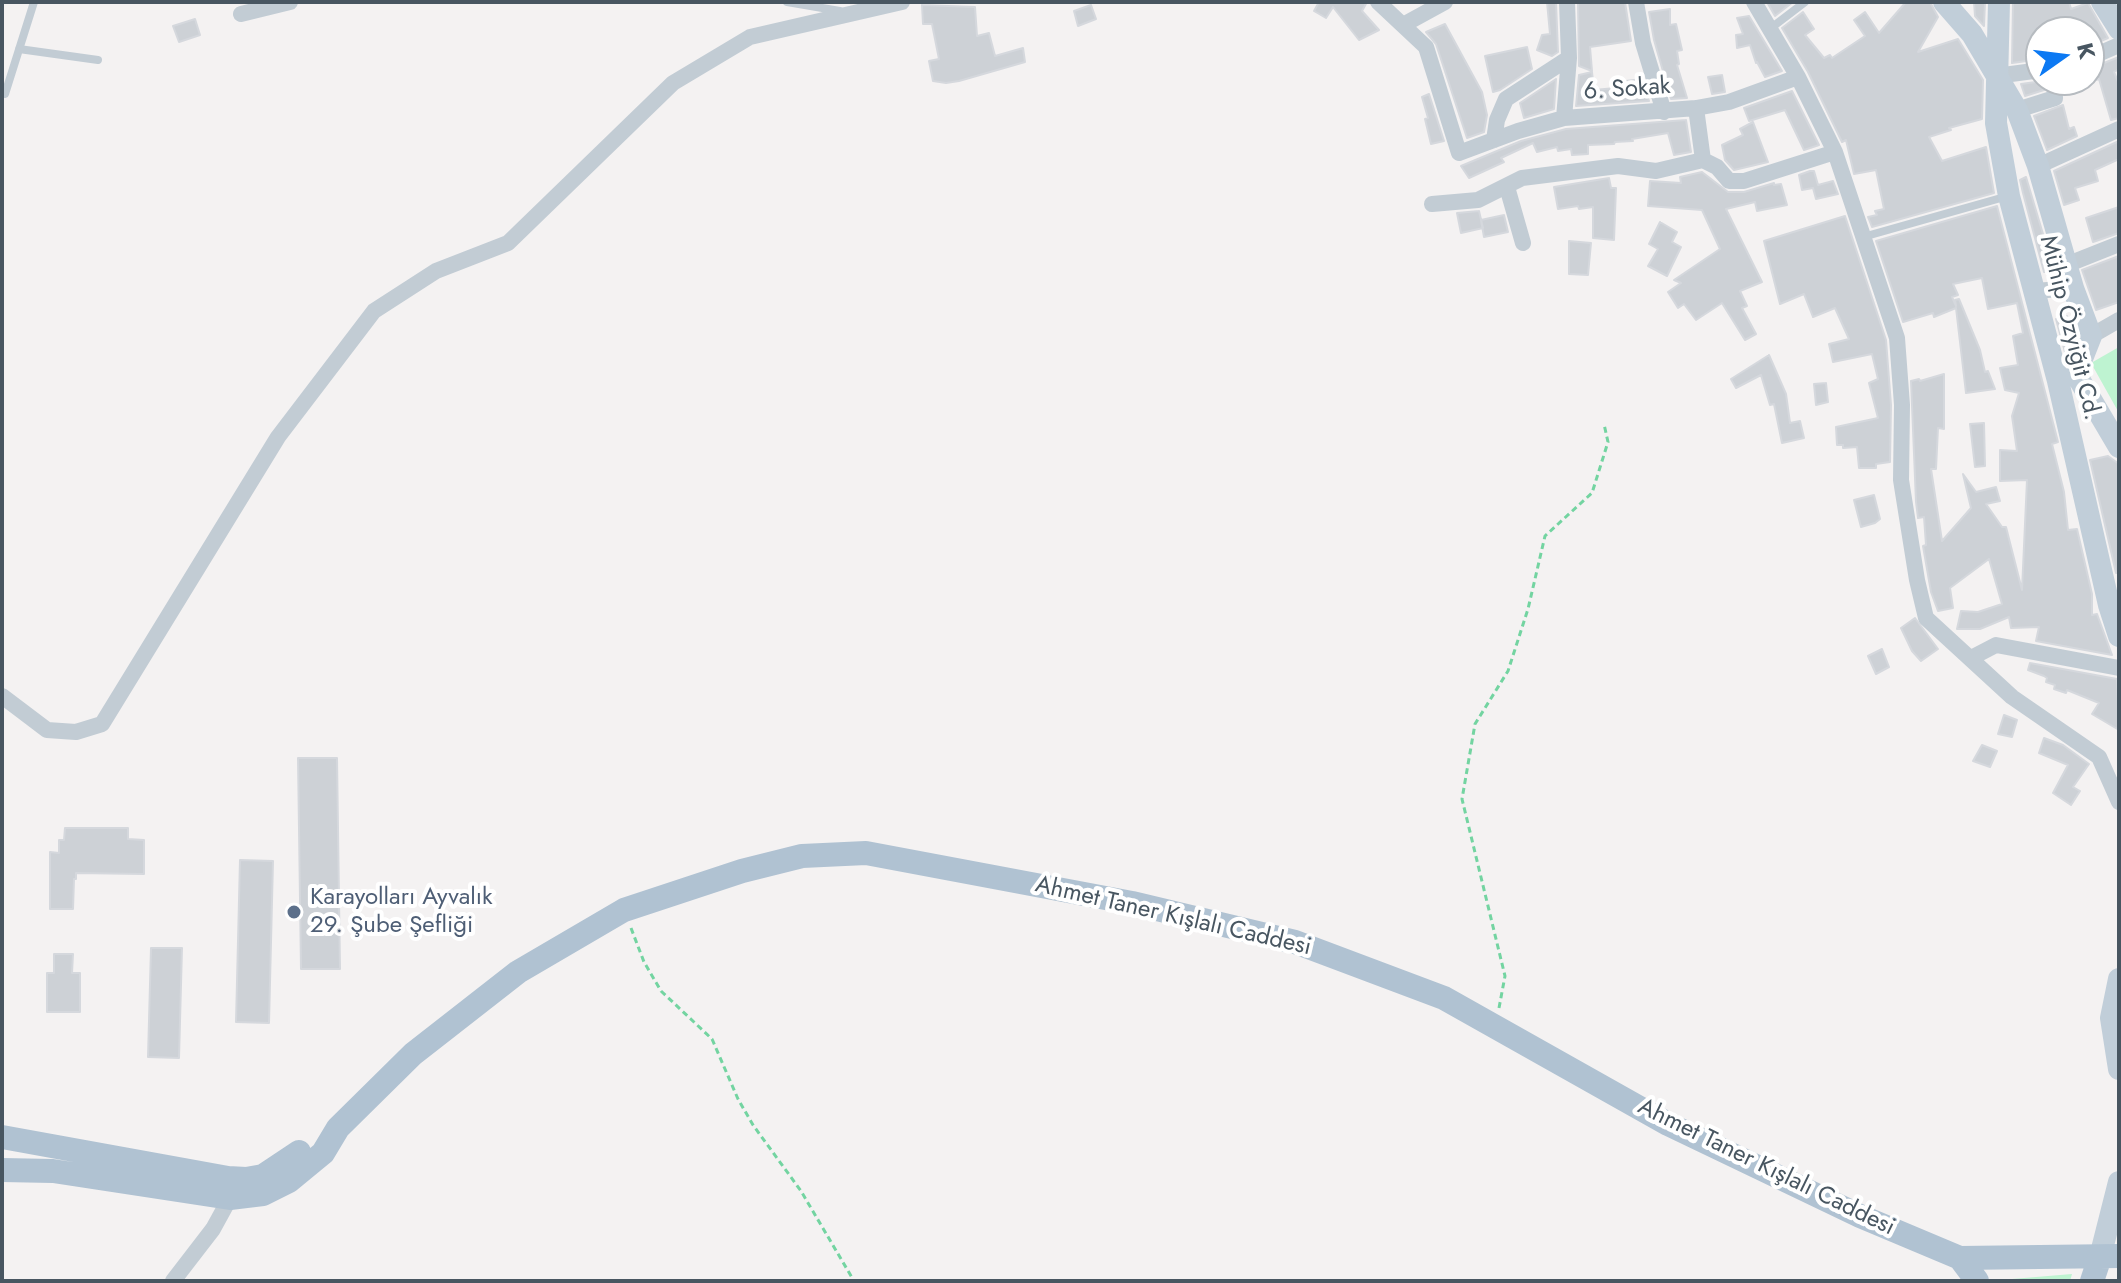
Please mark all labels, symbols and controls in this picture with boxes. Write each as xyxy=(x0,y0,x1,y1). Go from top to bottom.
north arrow xyxy=(2025,16,2105,96)
text: K xyxy=(2069,39,2104,62)
street label: 6. Sokak xyxy=(1583,73,1671,107)
street label: Mühip Özyiğit Cd. xyxy=(2032,233,2106,423)
street label: Ahmet Taner Kışlalı Caddesi xyxy=(1032,871,1314,963)
place label: Karayolları Ayvalık 29. Şube Şefliği xyxy=(310,884,493,940)
marker: Karayolları Ayvalık 29. Şube Şefliği xyxy=(285,903,303,921)
street label: Ahmet Taner Kışlalı Caddesi xyxy=(1633,1093,1899,1243)

